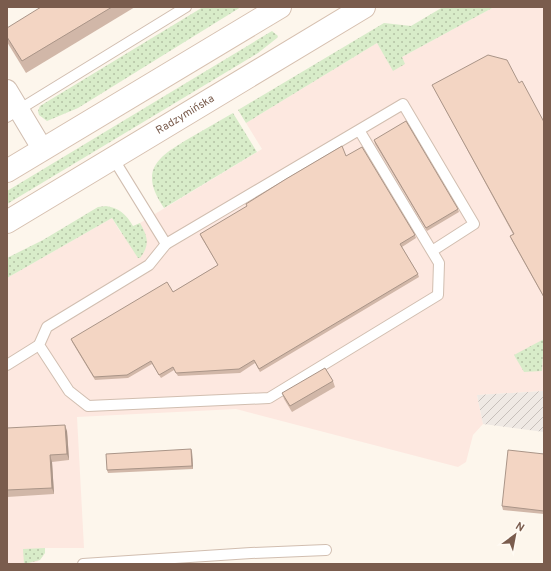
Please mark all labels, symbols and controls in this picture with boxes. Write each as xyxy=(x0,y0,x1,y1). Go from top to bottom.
street label: Radzymińska xyxy=(153,92,217,138)
north arrow xyxy=(495,515,535,555)
text: N xyxy=(513,519,527,535)

